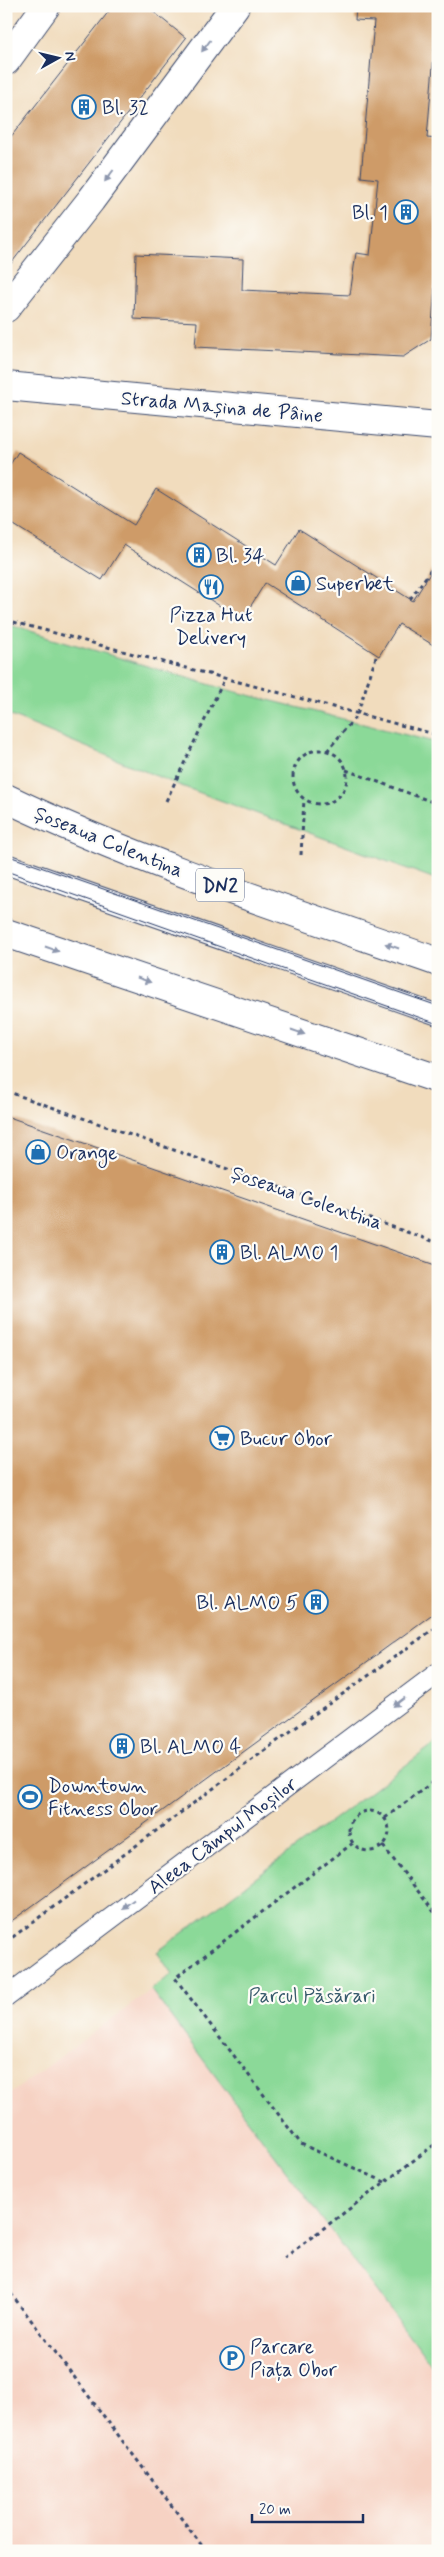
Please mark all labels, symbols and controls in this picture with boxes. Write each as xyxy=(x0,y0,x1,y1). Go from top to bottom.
north arrow xyxy=(32,32,82,82)
one-way arrow xyxy=(201,39,212,52)
text: N xyxy=(60,50,79,62)
building icon: Bl. 32 xyxy=(71,94,97,120)
place label: Bl. 32 xyxy=(102,95,149,122)
one-way arrow xyxy=(104,169,114,183)
building icon: Bl. 1 xyxy=(393,199,419,225)
place label: Bl. 1 xyxy=(352,200,388,227)
street label: Strada Mașina de Pâine xyxy=(120,385,324,430)
building icon: Bl. 34 xyxy=(186,542,212,568)
place label: Bl. 34 xyxy=(216,543,264,570)
shop icon: Superbet xyxy=(285,570,311,596)
place label: Superbet xyxy=(316,571,395,598)
restaurant icon: Pizza Hut Delivery xyxy=(198,574,224,600)
place label: Pizza Hut Delivery xyxy=(169,602,253,652)
street label: Șoseaua Colentina xyxy=(30,800,187,885)
road number: DN2 xyxy=(196,868,244,902)
one-way arrow xyxy=(384,942,399,949)
one-way arrow xyxy=(45,945,60,953)
one-way arrow xyxy=(137,976,152,984)
one-way arrow xyxy=(291,1028,306,1036)
shop icon: Orange xyxy=(25,1139,51,1165)
place label: Orange xyxy=(56,1140,117,1168)
street label: Șoseaua Colentina xyxy=(227,1160,386,1237)
building icon: Bl. ALMO 1 xyxy=(209,1239,235,1265)
place label: Bl. ALMO 1 xyxy=(240,1240,339,1267)
supermarket icon: Bucur Obor xyxy=(209,1425,235,1451)
place label: Bucur Obor xyxy=(240,1426,333,1453)
building icon: Bl. ALMO 5 xyxy=(303,1589,329,1615)
place label: Bl. ALMO 5 xyxy=(196,1590,298,1617)
one-way arrow xyxy=(393,1697,406,1708)
building icon: Bl. ALMO 4 xyxy=(109,1733,135,1759)
place label: Bl. ALMO 4 xyxy=(140,1734,242,1761)
street label: Aleea Câmpul Moșilor xyxy=(143,1771,304,1901)
place label: Downtown Fitness Obor xyxy=(48,1773,158,1823)
sports icon: Downtown Fitness Obor xyxy=(17,1784,43,1810)
one-way arrow xyxy=(122,1899,135,1910)
park label: Parcul Păsărari xyxy=(248,1983,376,2010)
place label: Parcare Piața Obor xyxy=(250,2334,338,2384)
parking icon: Parcare Piața Obor xyxy=(219,2345,245,2371)
scale bar xyxy=(252,2492,363,2524)
text: 20 m xyxy=(259,2500,291,2520)

